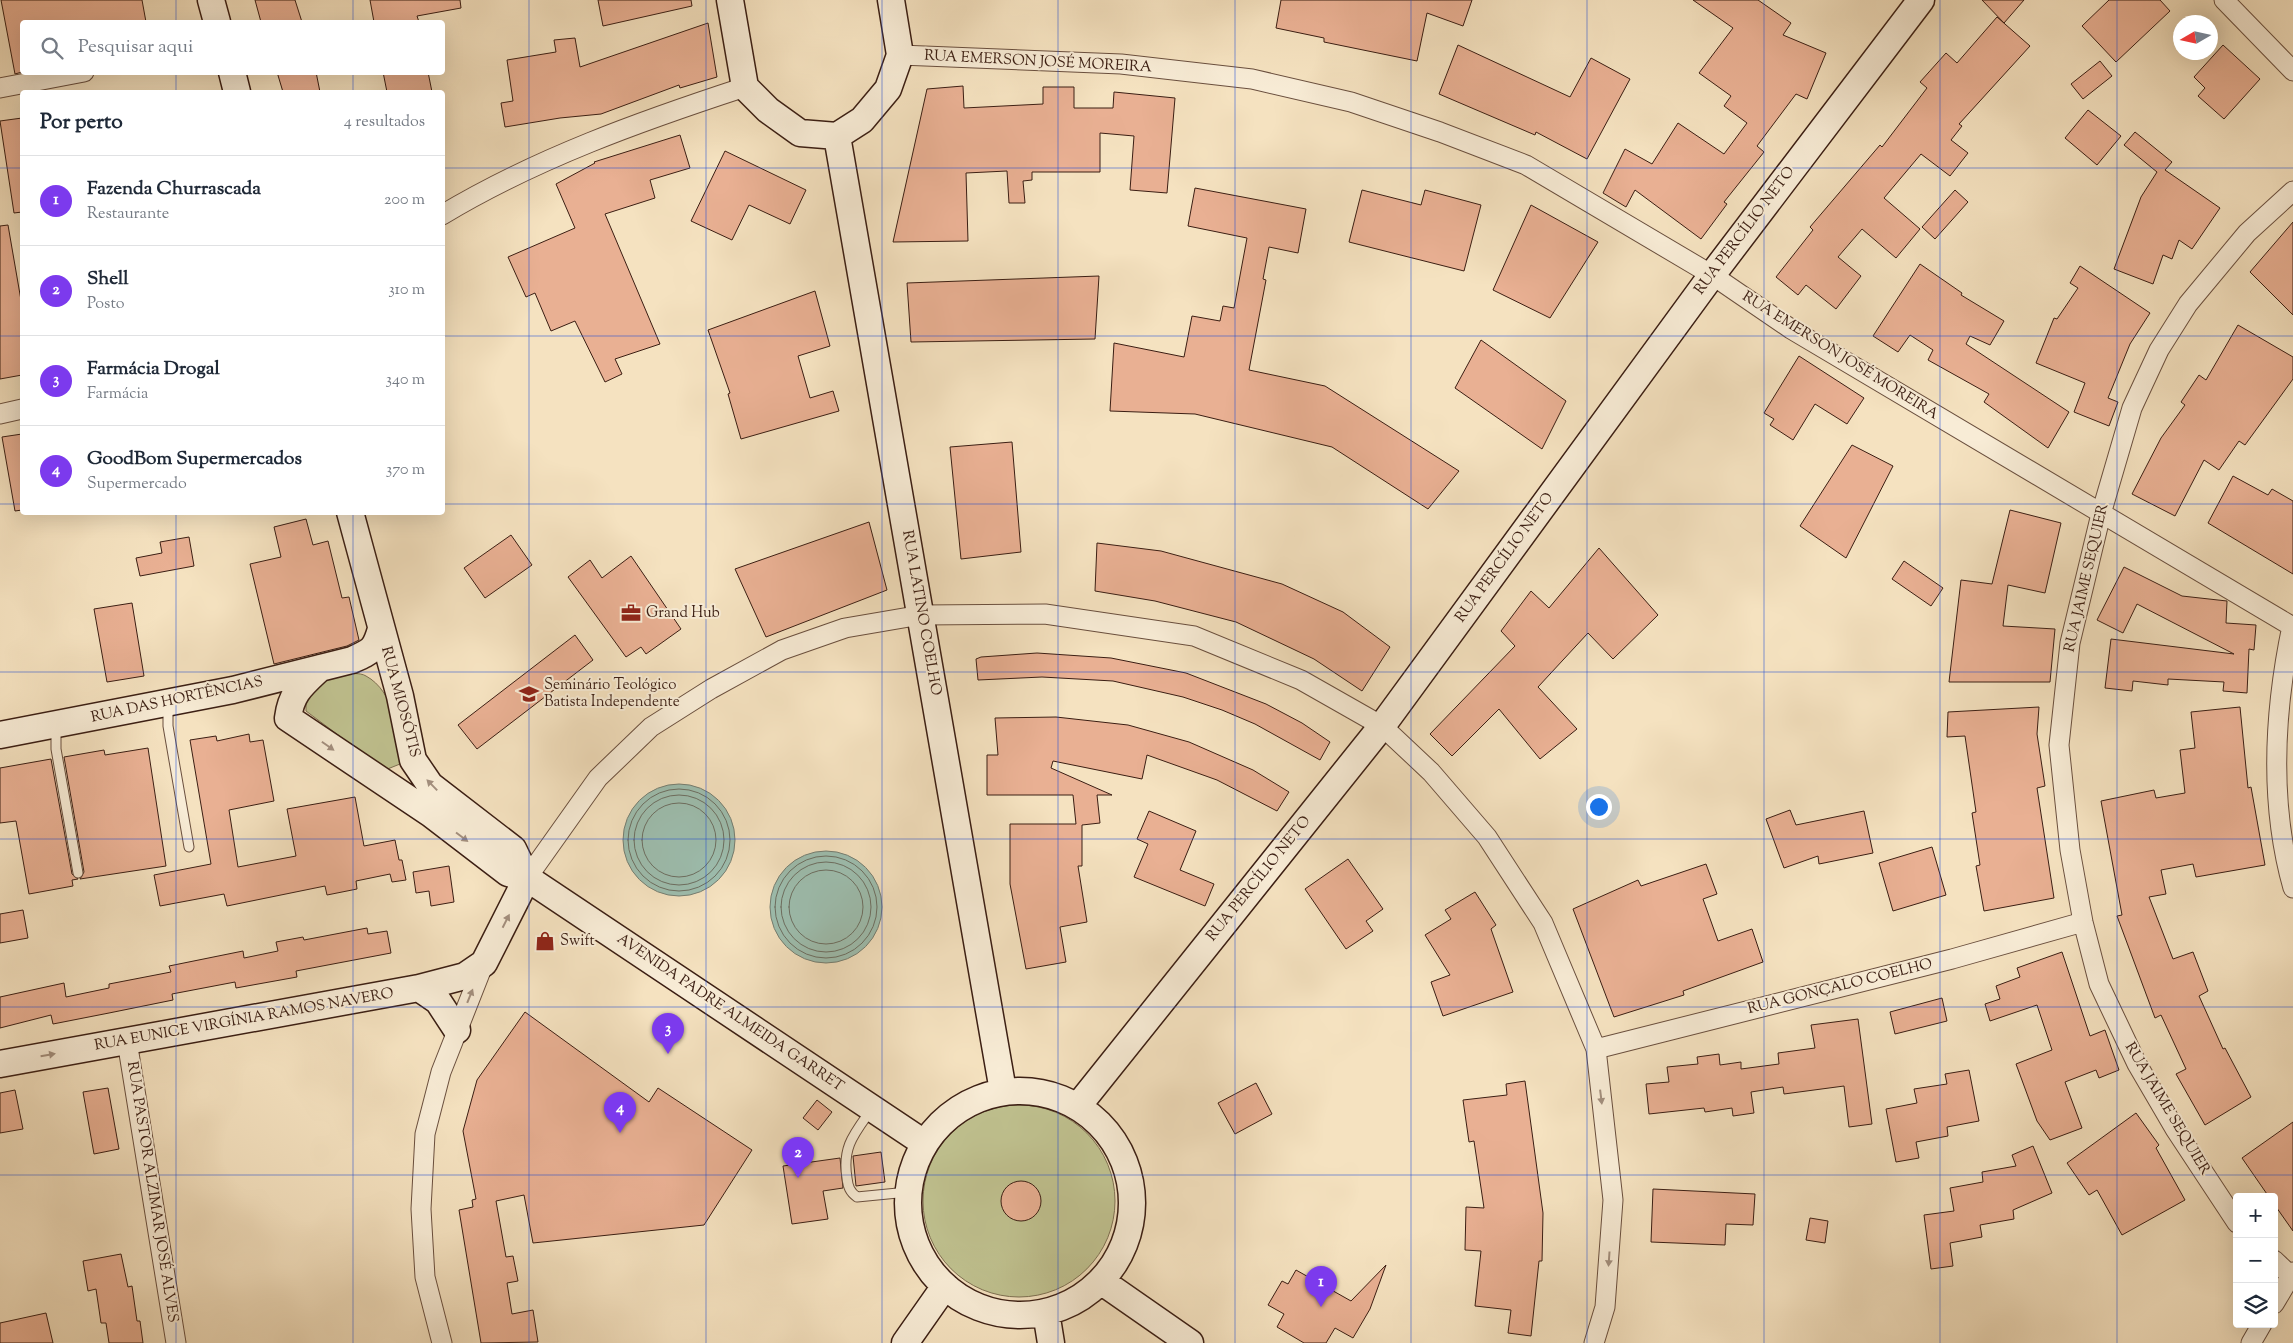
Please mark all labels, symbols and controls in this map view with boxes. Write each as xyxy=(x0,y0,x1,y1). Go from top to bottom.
north arrow xyxy=(2173,15,2218,60)
search box xyxy=(20,20,445,75)
icon: search xyxy=(38,34,66,62)
text: Pesquisar aqui xyxy=(78,34,193,61)
street label: RUA EMERSON JOSÉ MOREIRA xyxy=(924,45,1153,78)
text: Por perto xyxy=(40,108,123,138)
text: 4 resultados xyxy=(344,111,425,134)
street label: RUA PERCÍLIO NETO xyxy=(1689,162,1800,300)
text: Fazenda Churrascada xyxy=(87,176,261,203)
text: 1 xyxy=(53,189,59,212)
text: 200 m xyxy=(384,189,425,212)
text: Restaurante xyxy=(87,203,169,226)
text: Shell xyxy=(87,266,129,293)
text: 2 xyxy=(52,279,60,302)
text: 310 m xyxy=(388,279,425,302)
street label: RUA EMERSON JOSÉ MOREIRA xyxy=(1738,286,1943,425)
text: Posto xyxy=(87,293,125,316)
text: Farmácia Drogal xyxy=(87,356,220,383)
text: 3 xyxy=(53,369,59,392)
text: 340 m xyxy=(386,369,425,392)
text: Farmácia xyxy=(87,383,148,406)
text: GoodBom Supermercados xyxy=(87,446,302,473)
text: 4 xyxy=(52,459,60,482)
text: 370 m xyxy=(386,459,425,482)
text: Supermercado xyxy=(87,473,187,496)
street label: RUA PERCÍLIO NETO xyxy=(1450,488,1559,627)
street label: RUA JAIME SEQUIER xyxy=(2060,502,2114,654)
street label: RUA LATINO COELHO xyxy=(896,529,946,698)
office icon: Grand Hub xyxy=(620,602,642,624)
place label: Grand Hub xyxy=(646,603,720,624)
street label: RUA MIOSÓTIS xyxy=(375,644,427,760)
street label: RUA DAS HORTÊNCIAS xyxy=(89,671,265,729)
place label: Seminário Teológico Batista Independente xyxy=(544,675,680,713)
school or university icon: Seminário Teológico Batista Independente xyxy=(518,683,540,705)
one-way arrow xyxy=(321,741,335,751)
one-way arrow xyxy=(426,779,438,791)
your location xyxy=(1586,794,1612,820)
street label: RUA PERCÍLIO NETO xyxy=(1201,811,1316,946)
one-way arrow xyxy=(455,832,468,843)
one-way arrow xyxy=(502,913,510,928)
street label: AVENIDA PADRE ALMEIDA GARRET xyxy=(612,929,848,1097)
shop icon: Swift xyxy=(534,930,556,952)
place label: Swift xyxy=(560,931,595,952)
street label: RUA GONÇALO COELHO xyxy=(1745,954,1935,1020)
street label: RUA EUNICE VIRGÍNIA RAMOS NAVERO xyxy=(93,982,395,1057)
one-way arrow xyxy=(467,989,475,1003)
pin: 3 xyxy=(652,1013,684,1054)
street label: RUA JAIME SEQUIER xyxy=(2119,1039,2215,1180)
one-way arrow xyxy=(40,1050,56,1058)
street label: RUA PASTOR ALZIMAR JOSÉ ALVES xyxy=(121,1060,184,1324)
one-way arrow xyxy=(1597,1090,1605,1106)
pin: 4 xyxy=(604,1092,636,1133)
pin: 2 xyxy=(782,1137,814,1178)
map controls xyxy=(2233,1193,2278,1328)
button: + xyxy=(2233,1193,2278,1238)
button: − xyxy=(2233,1238,2278,1283)
one-way arrow xyxy=(1605,1251,1613,1267)
pin: 1 xyxy=(1305,1266,1337,1307)
button: layers xyxy=(2233,1283,2278,1328)

